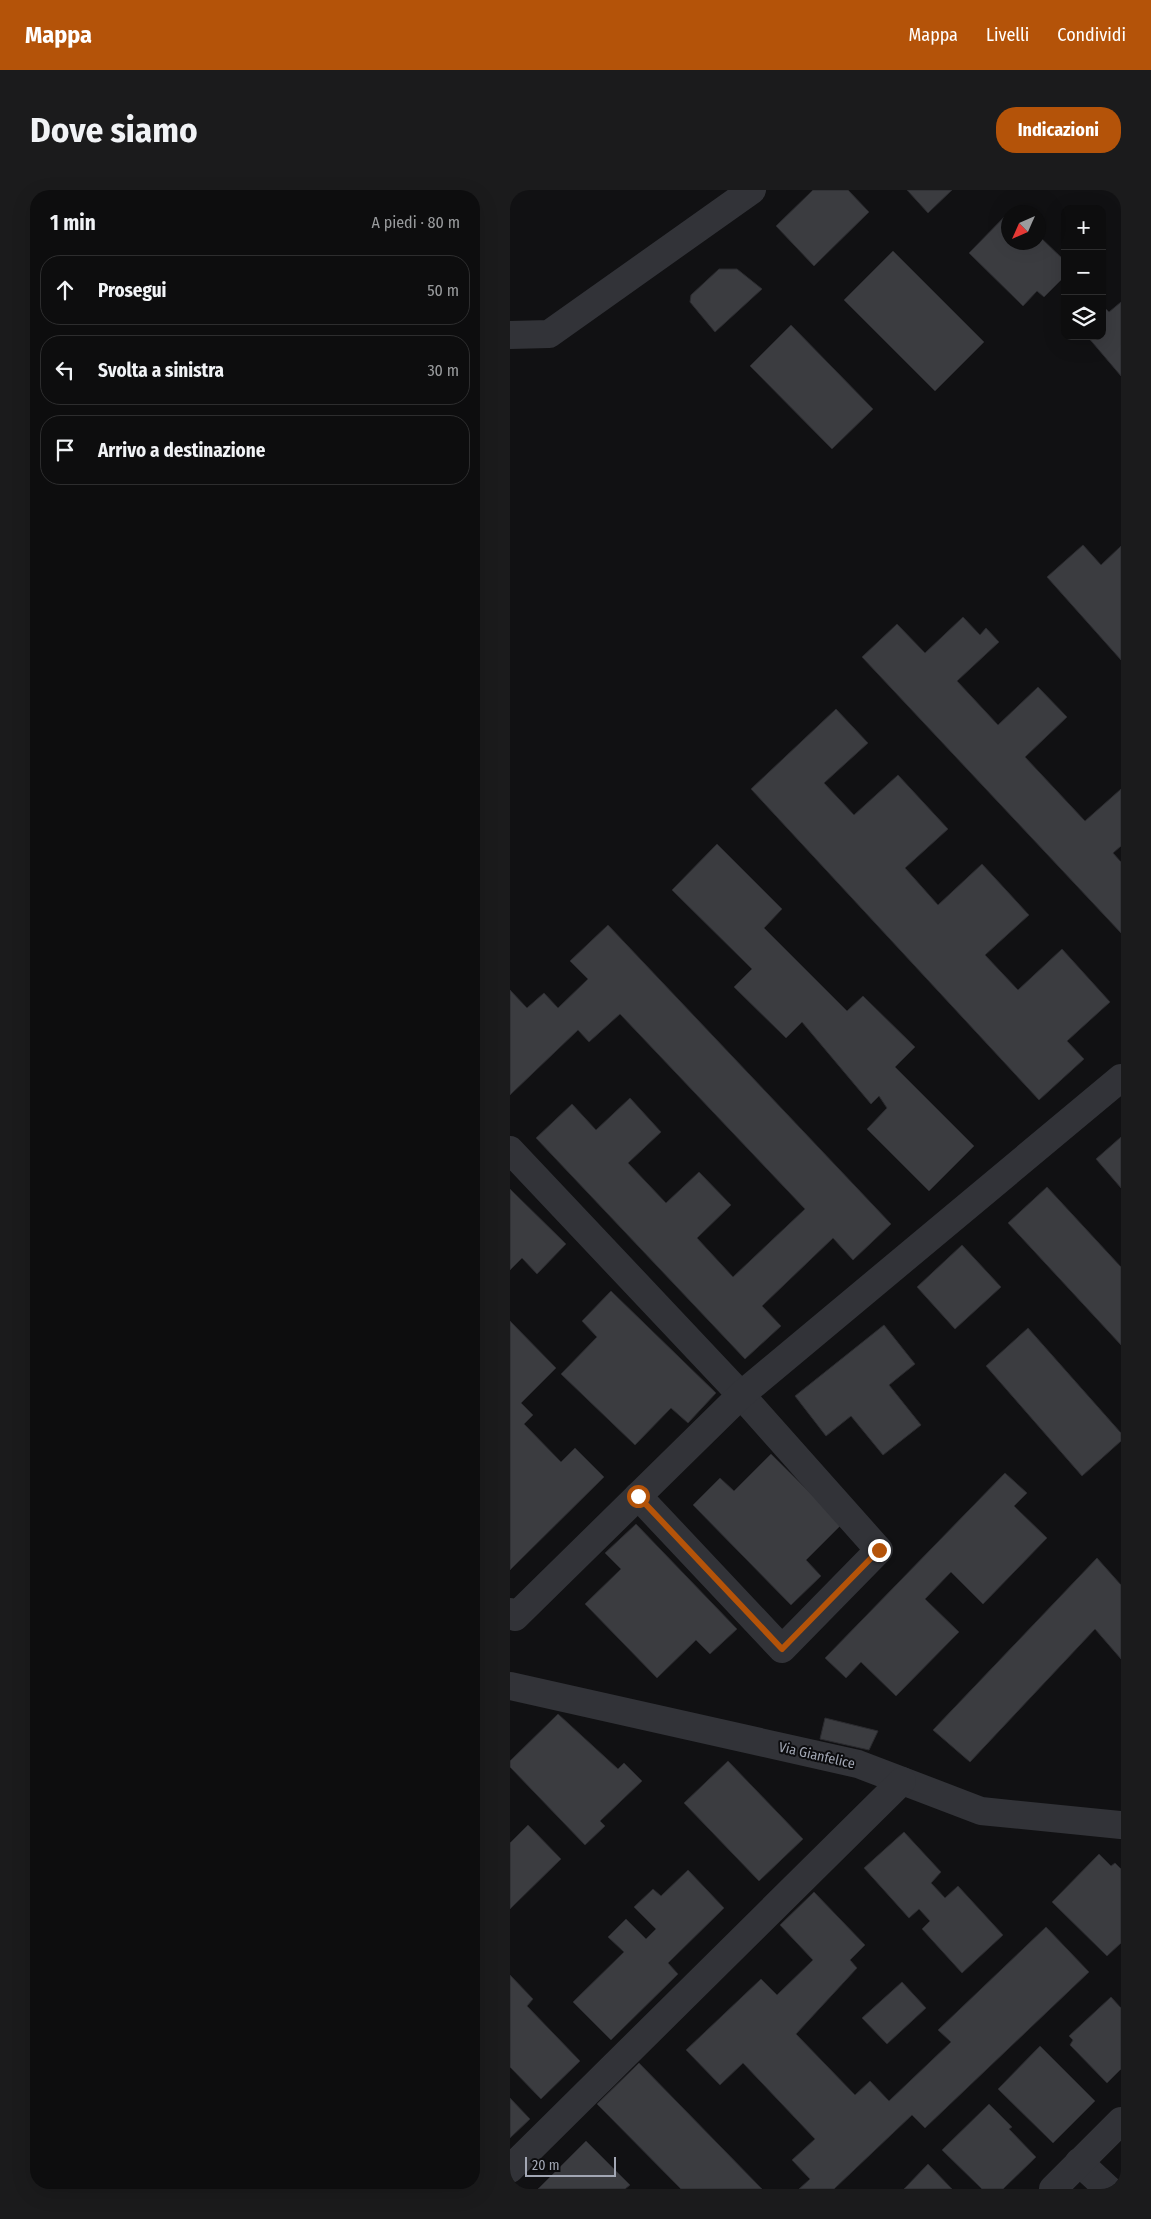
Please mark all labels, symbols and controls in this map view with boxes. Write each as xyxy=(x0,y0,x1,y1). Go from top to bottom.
text: Mappa xyxy=(25,21,92,49)
text: Mappa xyxy=(909,24,958,46)
text: Livelli xyxy=(986,24,1029,46)
text: Condividi xyxy=(1057,24,1126,46)
button: Indicazioni xyxy=(996,107,1121,153)
text: Dove siamo xyxy=(30,109,198,151)
north arrow xyxy=(1001,205,1046,250)
map controls xyxy=(1061,205,1106,340)
button: + xyxy=(1061,205,1106,250)
text: 1 min xyxy=(50,210,96,236)
text: A piedi · 80 m xyxy=(371,213,460,232)
button: − xyxy=(1061,250,1106,295)
icon: ahead xyxy=(51,276,79,304)
text: Prosegui xyxy=(98,279,167,302)
text: 50 m xyxy=(427,281,459,300)
button: layers xyxy=(1061,295,1106,340)
icon: left xyxy=(51,356,79,384)
text: Svolta a sinistra xyxy=(98,359,224,382)
text: 30 m xyxy=(427,361,459,380)
icon: arrive xyxy=(51,436,79,464)
text: Arrivo a destinazione xyxy=(98,439,265,462)
route start xyxy=(627,1485,650,1508)
route end xyxy=(868,1539,891,1562)
street label: Via Gianfelice xyxy=(777,1738,857,1773)
scale bar xyxy=(525,2154,616,2177)
text: 20 m xyxy=(532,2157,560,2174)

